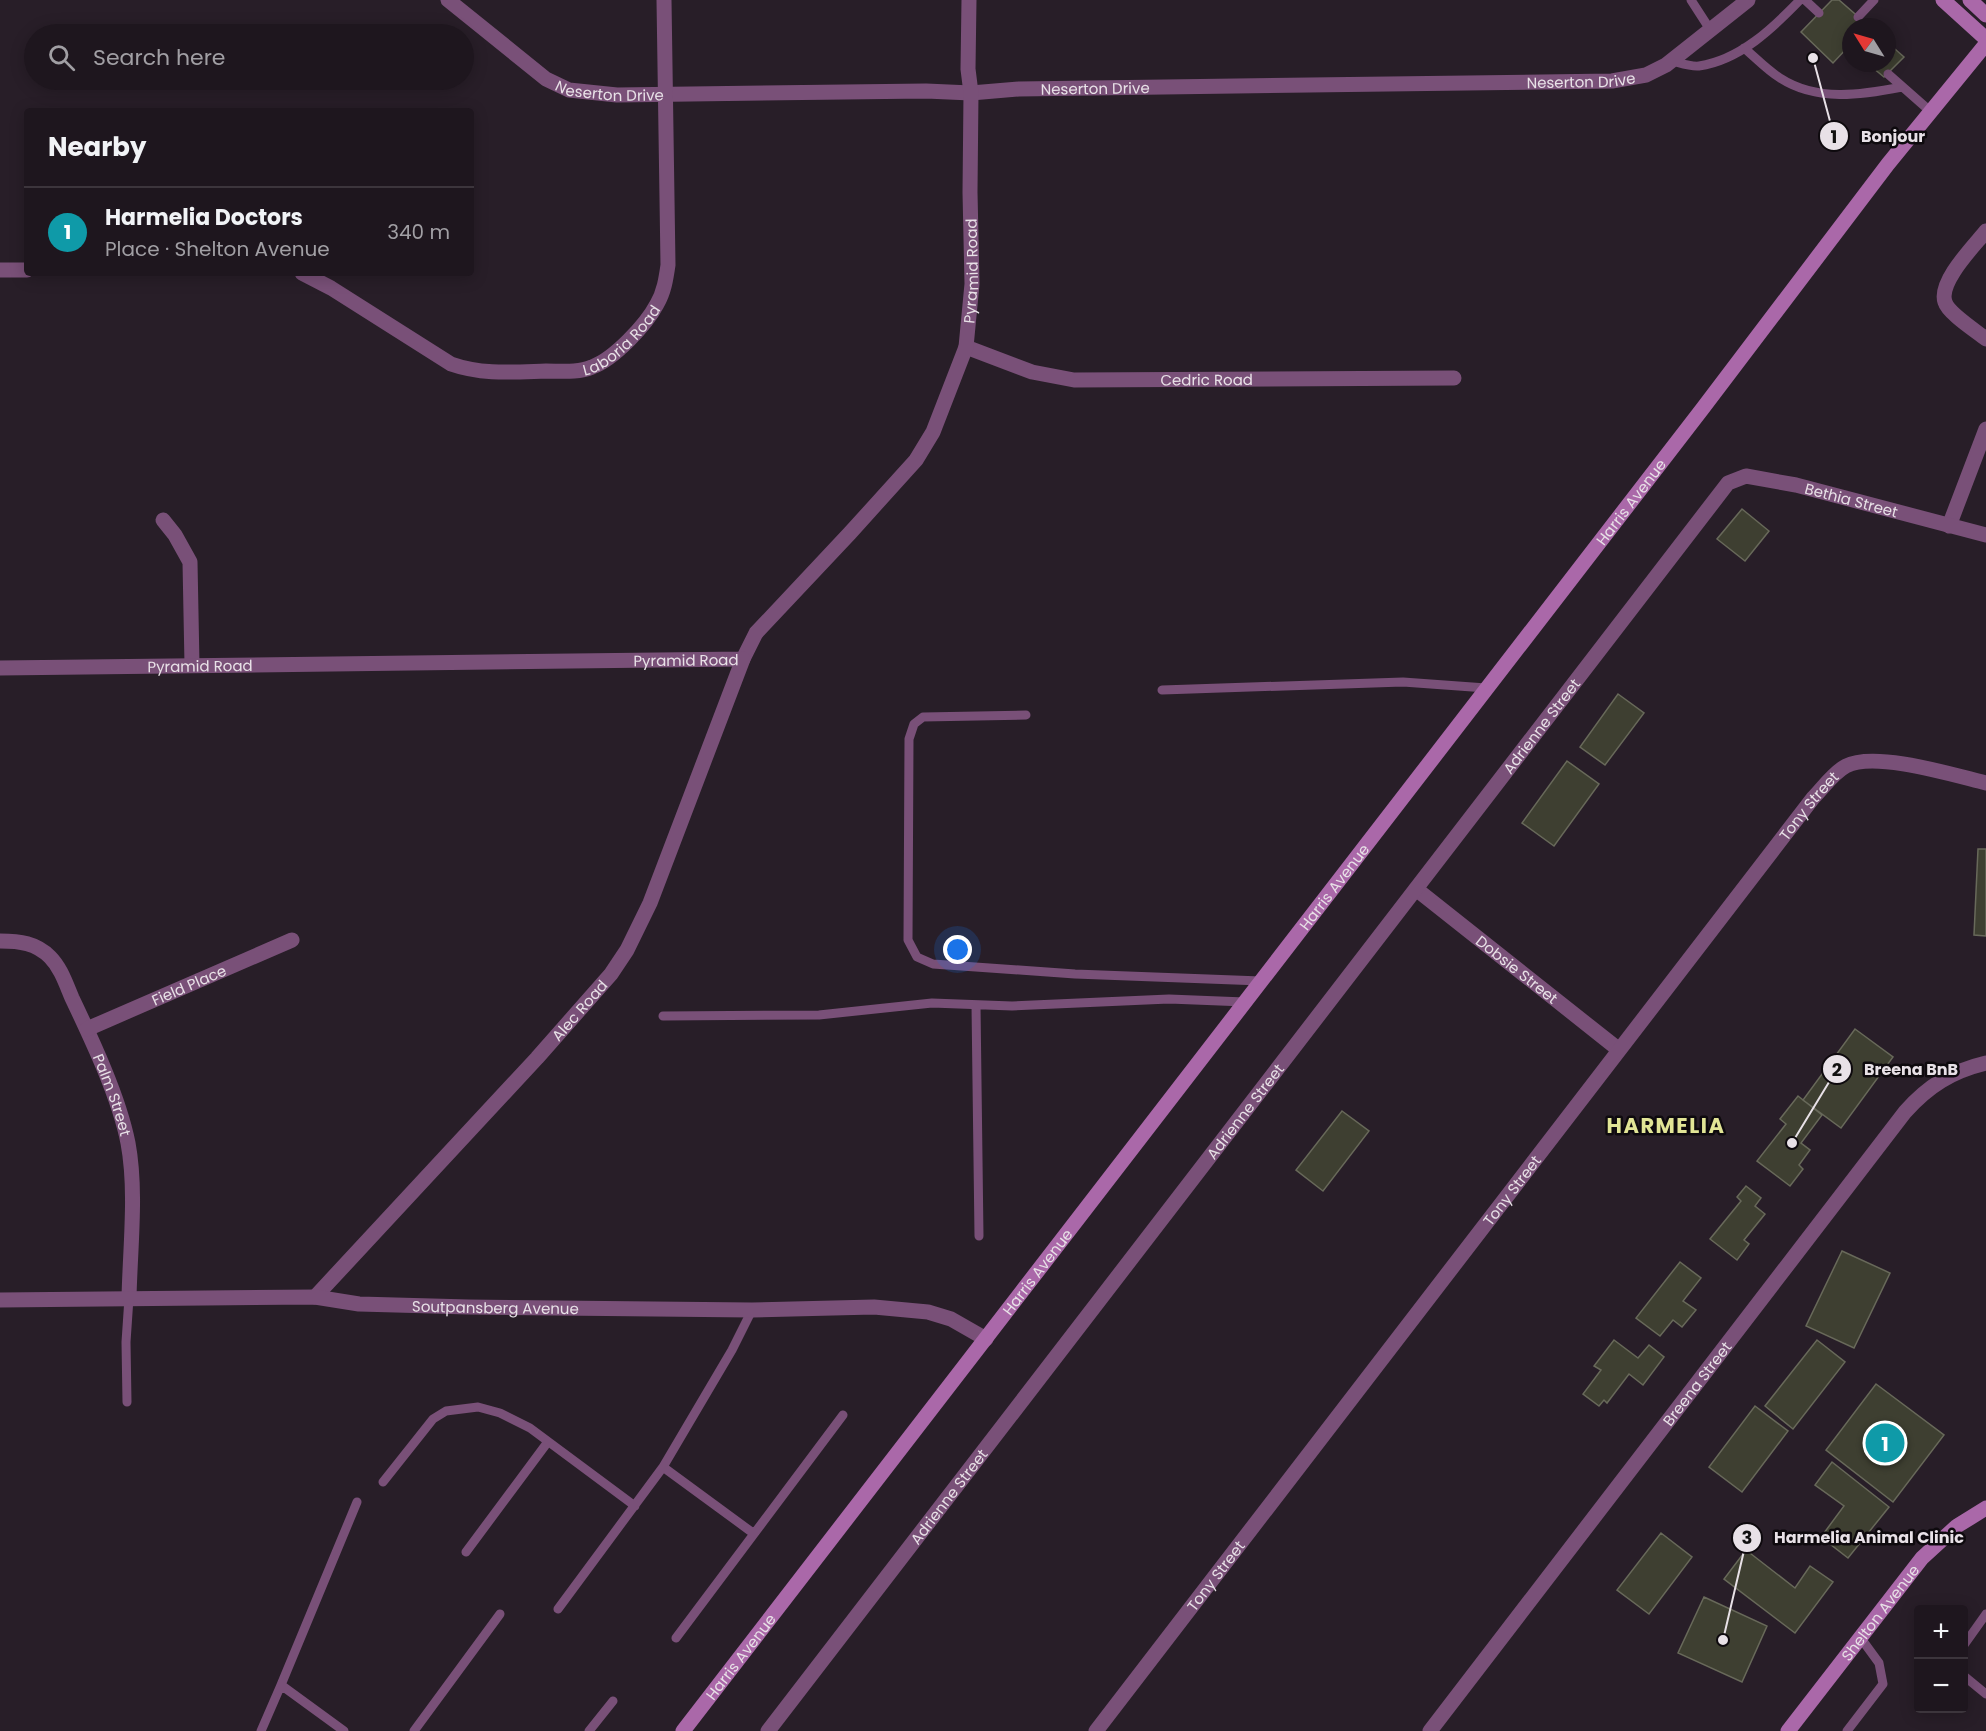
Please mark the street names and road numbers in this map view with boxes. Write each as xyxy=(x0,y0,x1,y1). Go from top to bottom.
street label: Neserton Drive xyxy=(1526,67,1637,93)
street label: Neserton Drive xyxy=(552,75,664,106)
street label: Neserton Drive xyxy=(1040,77,1150,99)
street label: Pyramid Road xyxy=(958,218,983,324)
street label: Laboria Road xyxy=(580,300,665,380)
street label: Cedric Road xyxy=(1160,369,1253,390)
street label: Harris Avenue xyxy=(1591,454,1671,549)
street label: Bethia Street xyxy=(1803,477,1900,522)
street label: Pyramid Road xyxy=(633,649,739,671)
street label: Pyramid Road xyxy=(147,654,253,677)
street label: Adrienne Street xyxy=(1498,674,1585,778)
street label: Tony Street xyxy=(1774,766,1843,845)
street label: Harris Avenue xyxy=(1294,839,1374,934)
street label: Dobsie Street xyxy=(1472,930,1563,1008)
street label: Field Place xyxy=(148,959,229,1010)
street label: Alec Road xyxy=(546,975,612,1045)
street label: Palm Street xyxy=(88,1050,137,1138)
street label: Adrienne Street xyxy=(1201,1059,1288,1163)
street label: Tony Street xyxy=(1478,1151,1545,1230)
street label: Harris Avenue xyxy=(997,1224,1077,1319)
street label: Soutpansberg Avenue xyxy=(412,1295,579,1319)
street label: Breena Street xyxy=(1658,1337,1736,1430)
street label: Adrienne Street xyxy=(905,1444,992,1549)
street label: Tony Street xyxy=(1182,1536,1249,1615)
street label: Shelton Avenue xyxy=(1836,1560,1924,1665)
street label: Harris Avenue xyxy=(700,1609,780,1704)

